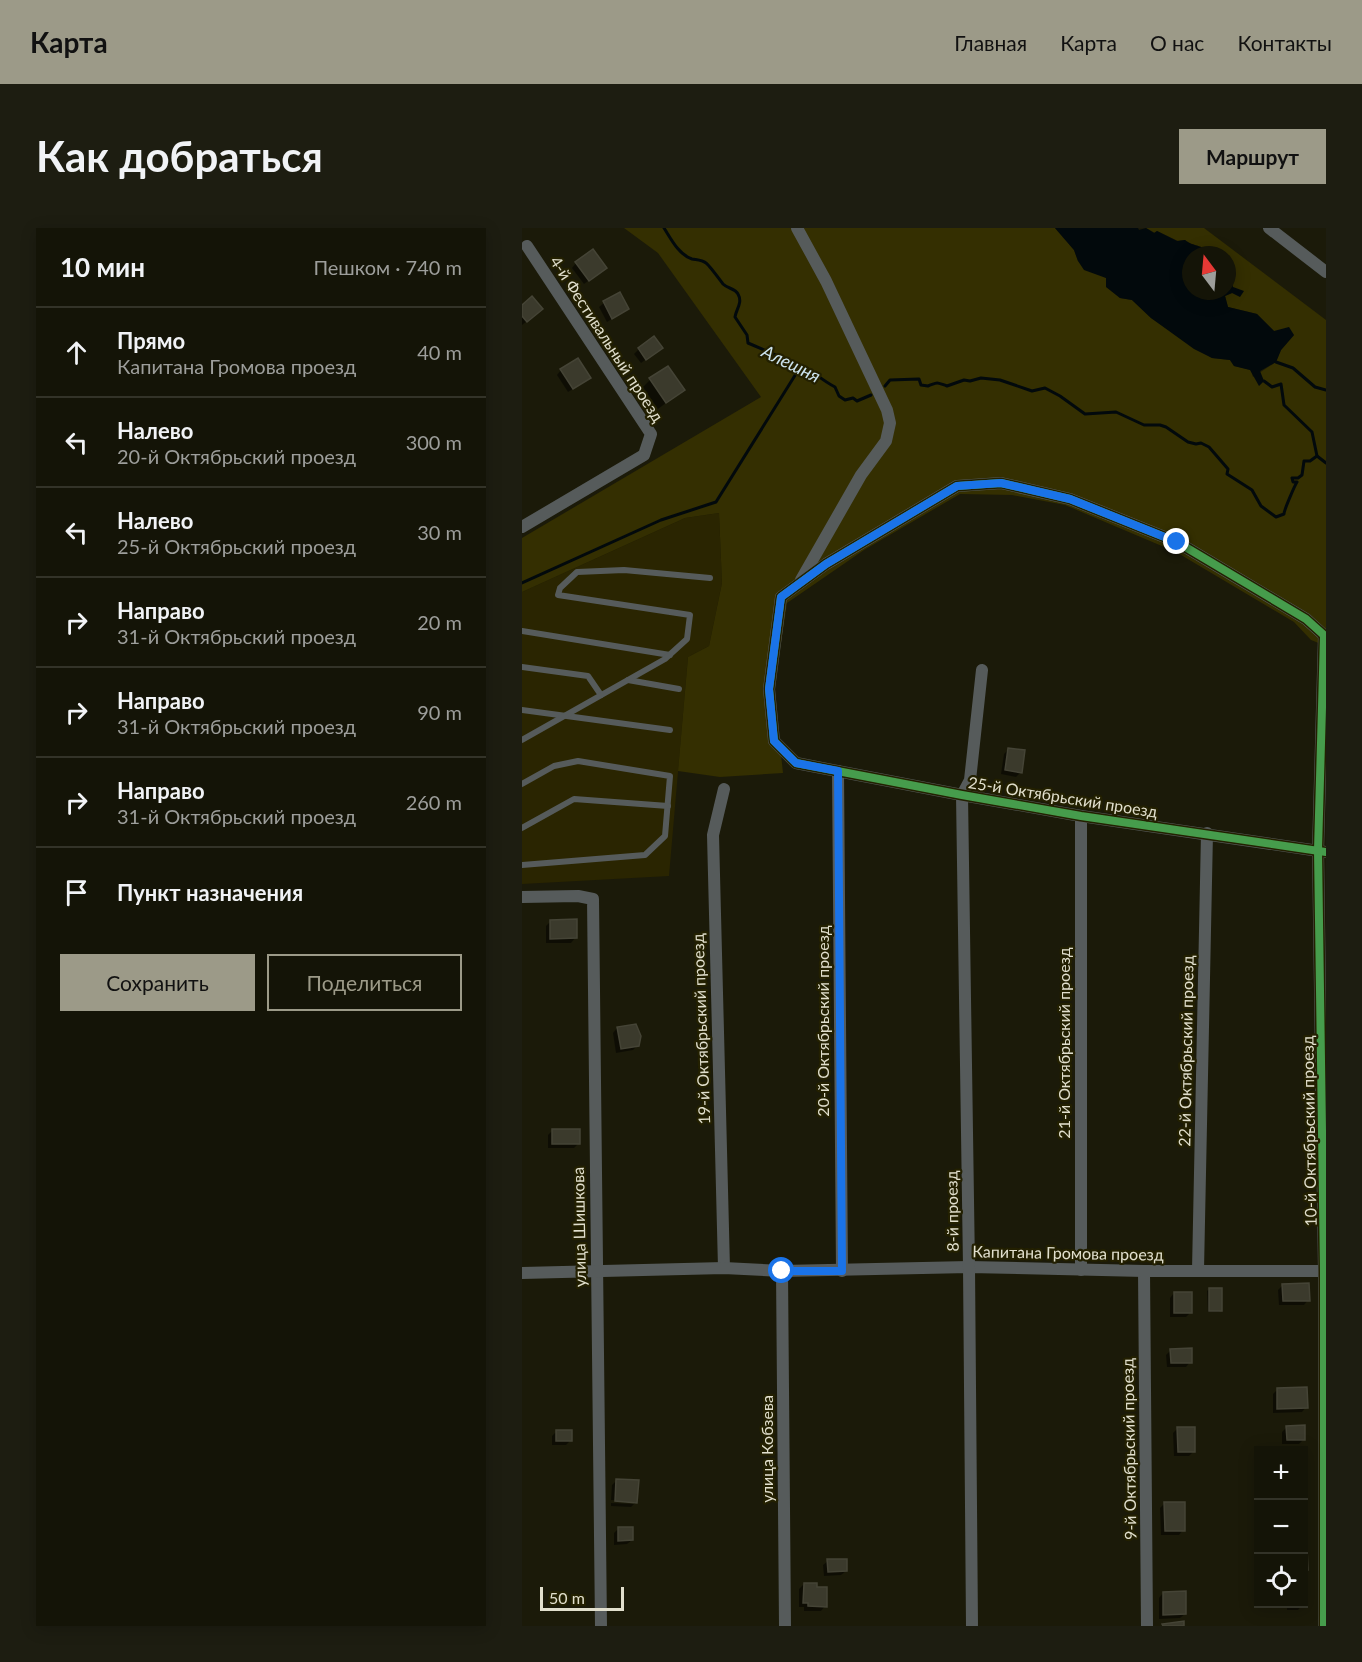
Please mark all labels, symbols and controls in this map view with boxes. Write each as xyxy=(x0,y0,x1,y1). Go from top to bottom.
text: Карта xyxy=(30,25,108,59)
text: Главная xyxy=(954,30,1027,55)
text: Карта xyxy=(1060,30,1117,55)
text: О нас xyxy=(1150,30,1204,55)
text: Контакты xyxy=(1237,30,1332,55)
button: Маршрут xyxy=(1179,129,1326,184)
text: Как добраться xyxy=(36,131,323,181)
north arrow xyxy=(1182,246,1236,300)
text: 10 мин xyxy=(60,251,145,283)
street label: 4-й Фестивальный проезд xyxy=(547,252,668,425)
text: Пешком · 740 m xyxy=(313,255,462,279)
text: Прямо xyxy=(117,327,185,354)
icon: ahead xyxy=(60,336,93,369)
water label: Алешня xyxy=(758,339,824,387)
text: 40 m xyxy=(417,340,462,364)
text: Капитана Громова проезд xyxy=(117,354,356,378)
text: Налево xyxy=(117,417,193,444)
icon: left xyxy=(60,426,93,459)
text: 300 m xyxy=(406,430,462,454)
text: 20-й Октябрьский проезд xyxy=(117,444,356,468)
text: Налево xyxy=(117,507,193,534)
icon: left xyxy=(60,516,93,549)
text: 30 m xyxy=(417,520,462,544)
route end xyxy=(1163,528,1189,554)
text: 25-й Октябрьский проезд xyxy=(117,534,356,558)
text: Направо xyxy=(117,597,205,624)
icon: right xyxy=(60,606,93,639)
text: 20 m xyxy=(417,610,462,634)
text: 31-й Октябрьский проезд xyxy=(117,624,356,648)
text: Направо xyxy=(117,687,205,714)
icon: right xyxy=(60,696,93,729)
text: 90 m xyxy=(417,700,462,724)
text: 31-й Октябрьский проезд xyxy=(117,714,356,738)
street label: 25-й Октябрьский проезд xyxy=(967,772,1159,821)
text: Направо xyxy=(117,777,205,804)
icon: right xyxy=(60,786,93,819)
text: 260 m xyxy=(406,790,462,814)
text: 31-й Октябрьский проезд xyxy=(117,804,356,828)
icon: arrive xyxy=(60,876,93,909)
text: Пункт назначения xyxy=(117,879,303,906)
street label: 20-й Октябрьский проезд xyxy=(813,925,832,1117)
street label: 19-й Октябрьский проезд xyxy=(688,933,713,1125)
street label: 21-й Октябрьский проезд xyxy=(1054,947,1073,1139)
button: Сохранить xyxy=(60,954,255,1011)
button: Поделиться xyxy=(267,954,462,1011)
street label: 22-й Октябрьский проезд xyxy=(1174,955,1197,1147)
street label: 10-й Октябрьский проезд xyxy=(1297,1035,1320,1227)
street label: улица Шишкова xyxy=(568,1167,589,1287)
street label: 8-й проезд xyxy=(941,1170,962,1252)
street label: Капитана Громова проезд xyxy=(972,1241,1164,1264)
route start xyxy=(768,1257,794,1283)
street label: 9-й Октябрьский проезд xyxy=(1117,1358,1140,1540)
street label: улица Кобзева xyxy=(757,1395,776,1503)
map controls xyxy=(1254,1446,1308,1608)
button: + xyxy=(1254,1446,1308,1500)
button: − xyxy=(1254,1500,1308,1554)
button: locate xyxy=(1254,1554,1308,1608)
scale bar xyxy=(540,1584,624,1612)
text: 50 m xyxy=(549,1588,585,1607)

